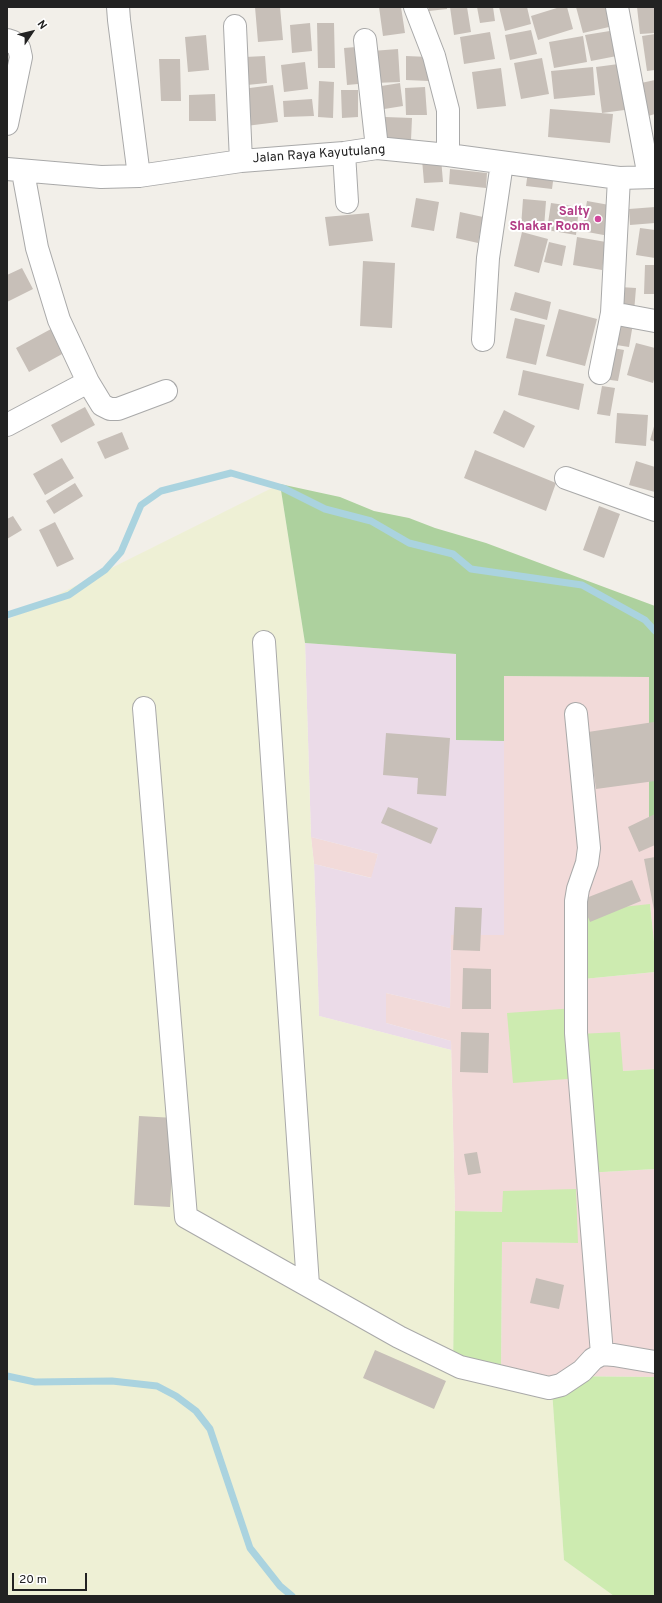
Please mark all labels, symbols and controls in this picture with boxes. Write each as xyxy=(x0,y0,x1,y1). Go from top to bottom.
north arrow xyxy=(12,12,52,52)
text: N xyxy=(34,18,50,32)
street label: Jalan Raya Kayutulang xyxy=(252,143,386,167)
place label: Salty Shakar Room xyxy=(509,204,590,235)
marker: Salty Shakar Room xyxy=(593,214,603,224)
scale bar xyxy=(14,1565,89,1591)
text: 20 m xyxy=(19,1572,47,1588)

